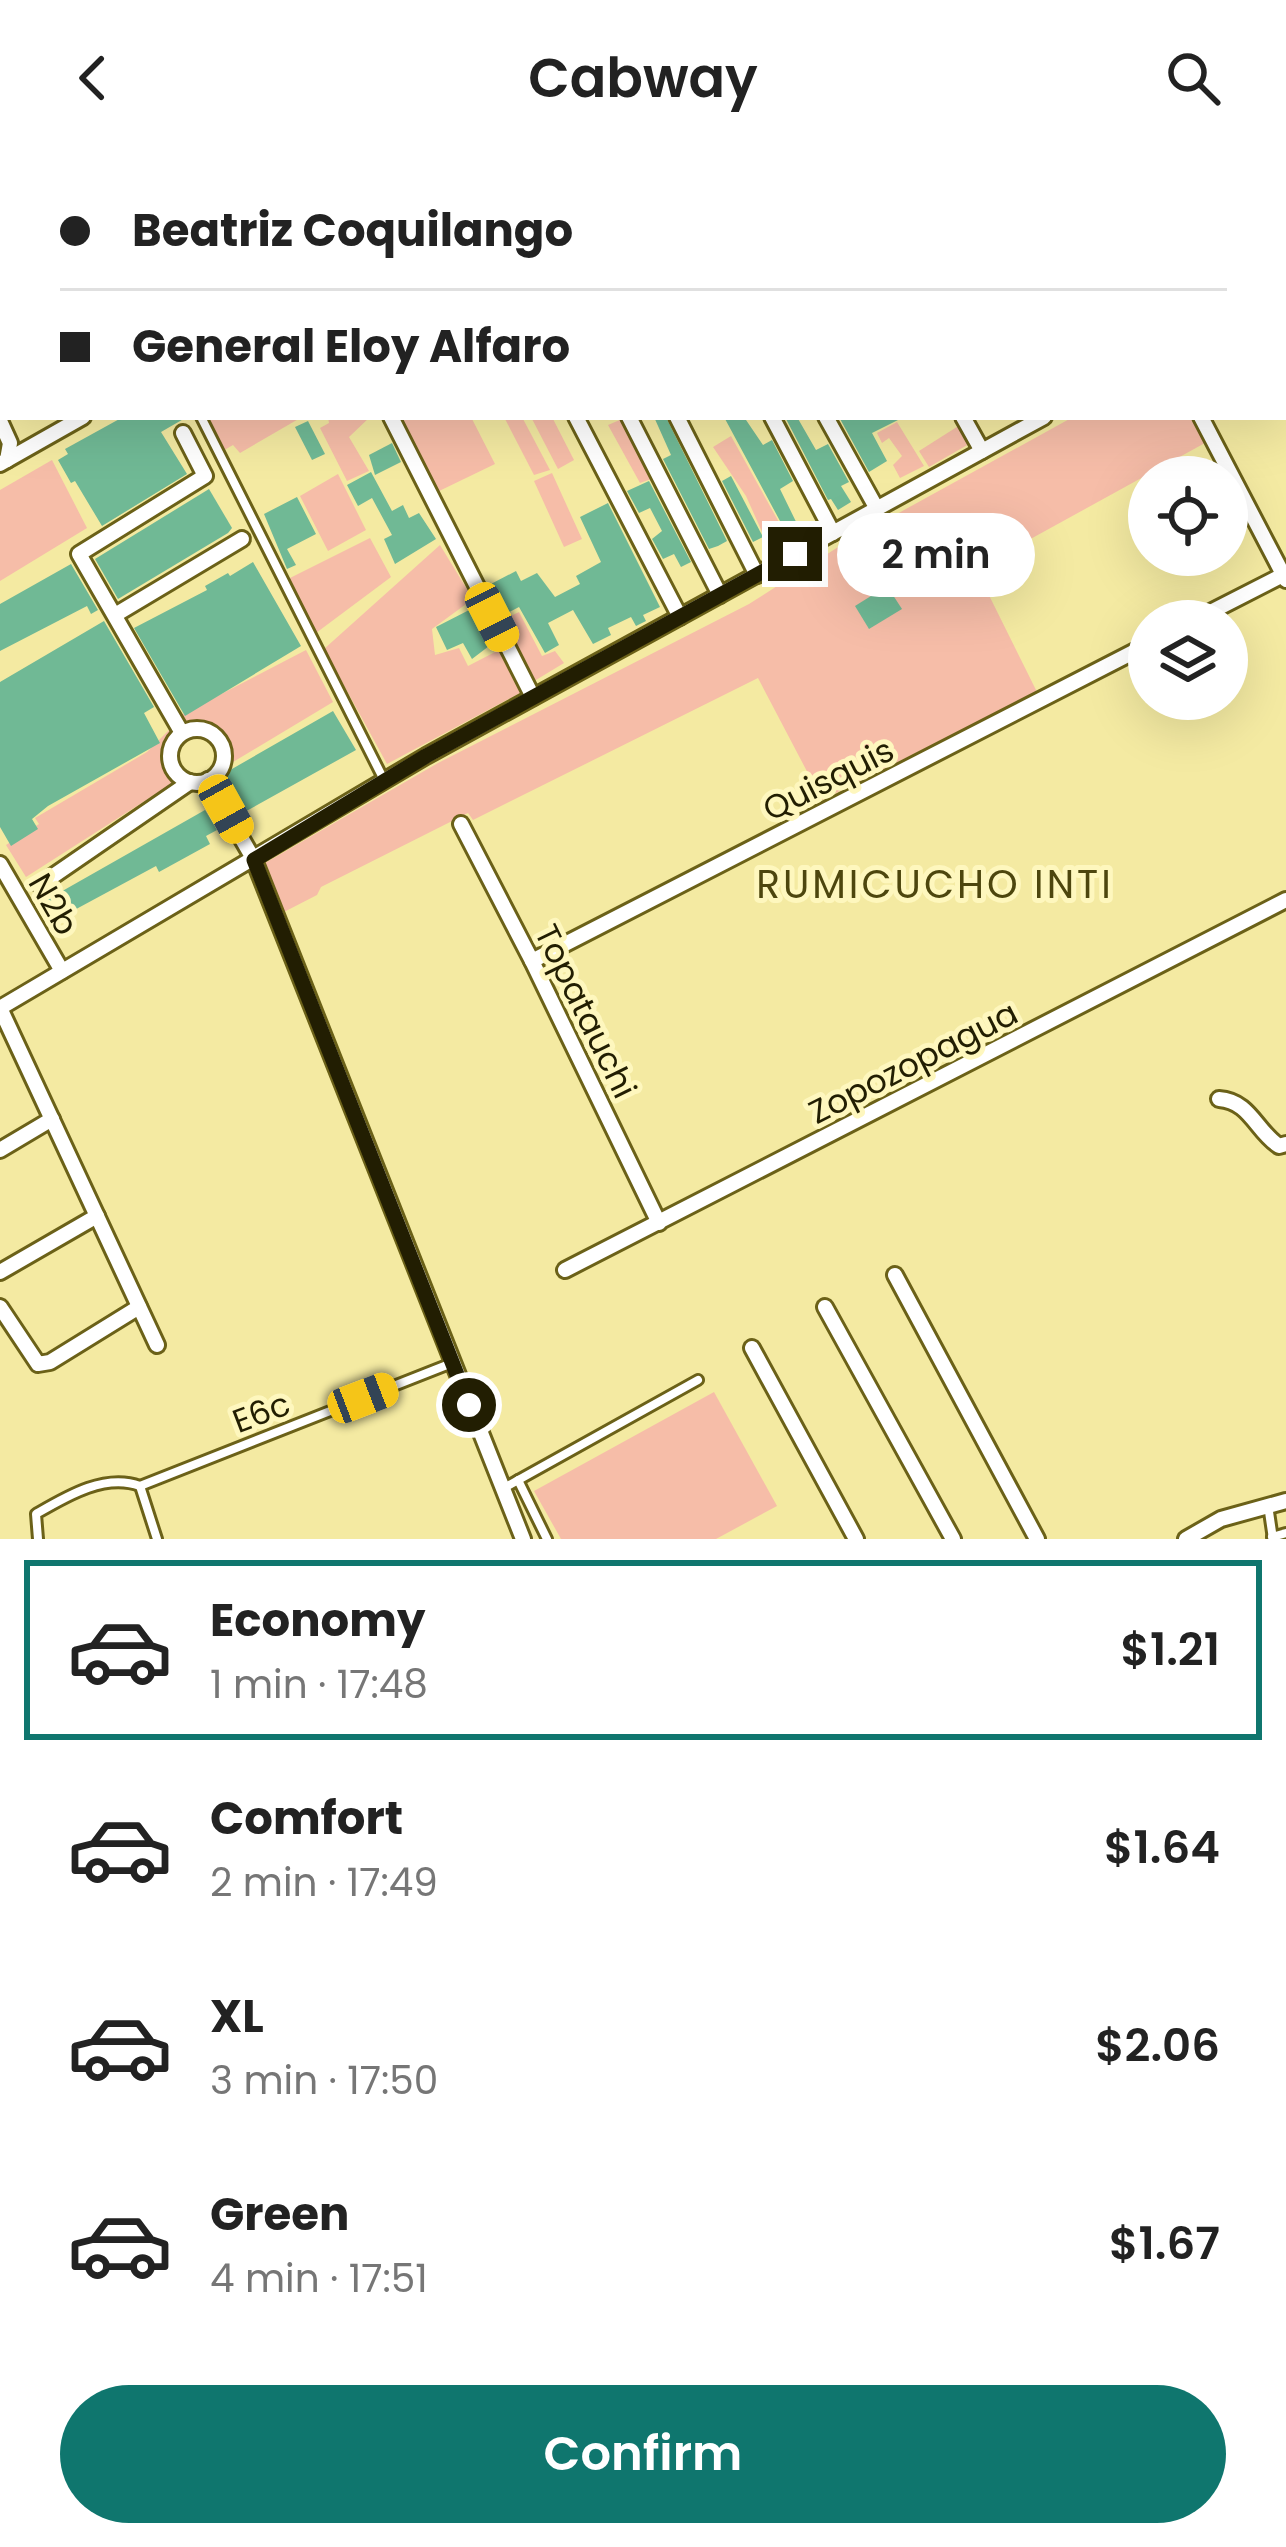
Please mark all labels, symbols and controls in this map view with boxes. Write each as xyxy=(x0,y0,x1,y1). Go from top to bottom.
text: Cabway xyxy=(528,40,758,116)
icon: back xyxy=(60,45,126,111)
icon: search xyxy=(1160,45,1226,111)
text: Beatriz Coquilango xyxy=(132,199,573,262)
text: General Eloy Alfaro xyxy=(132,315,570,378)
map controls xyxy=(1128,456,1248,720)
button: locate xyxy=(1128,456,1248,576)
callout: 2 min xyxy=(837,512,1035,596)
route end xyxy=(768,527,822,581)
text: 2 min xyxy=(881,527,991,582)
car xyxy=(460,577,524,657)
button: layers xyxy=(1128,600,1248,720)
street label: Quisquis xyxy=(755,726,902,832)
car xyxy=(193,769,259,849)
district label: RUMICUCHO INTI xyxy=(756,857,1114,912)
street label: N2b xyxy=(17,865,90,944)
street label: Topatauchi xyxy=(523,916,648,1106)
street label: Zopozopagua xyxy=(801,990,1026,1135)
car xyxy=(323,1368,403,1428)
route start xyxy=(442,1378,496,1432)
street label: E6c xyxy=(226,1380,297,1445)
text: Economy xyxy=(210,1589,425,1652)
icon: car xyxy=(66,1596,174,1704)
text: $1.21 xyxy=(1120,1618,1220,1681)
text: 1 min · 17:48 xyxy=(210,1657,428,1712)
text: Comfort xyxy=(210,1787,403,1850)
icon: car xyxy=(66,1794,174,1902)
text: $1.64 xyxy=(1104,1816,1220,1879)
text: 2 min · 17:49 xyxy=(210,1855,438,1910)
text: XL xyxy=(210,1985,264,2048)
icon: car xyxy=(66,1992,174,2100)
text: $2.06 xyxy=(1095,2014,1220,2077)
text: 3 min · 17:50 xyxy=(210,2053,438,2108)
text: Green xyxy=(210,2183,349,2246)
icon: car xyxy=(66,2190,174,2298)
text: $1.67 xyxy=(1109,2212,1220,2275)
text: 4 min · 17:51 xyxy=(210,2251,428,2306)
button: Confirm xyxy=(60,2385,1226,2523)

